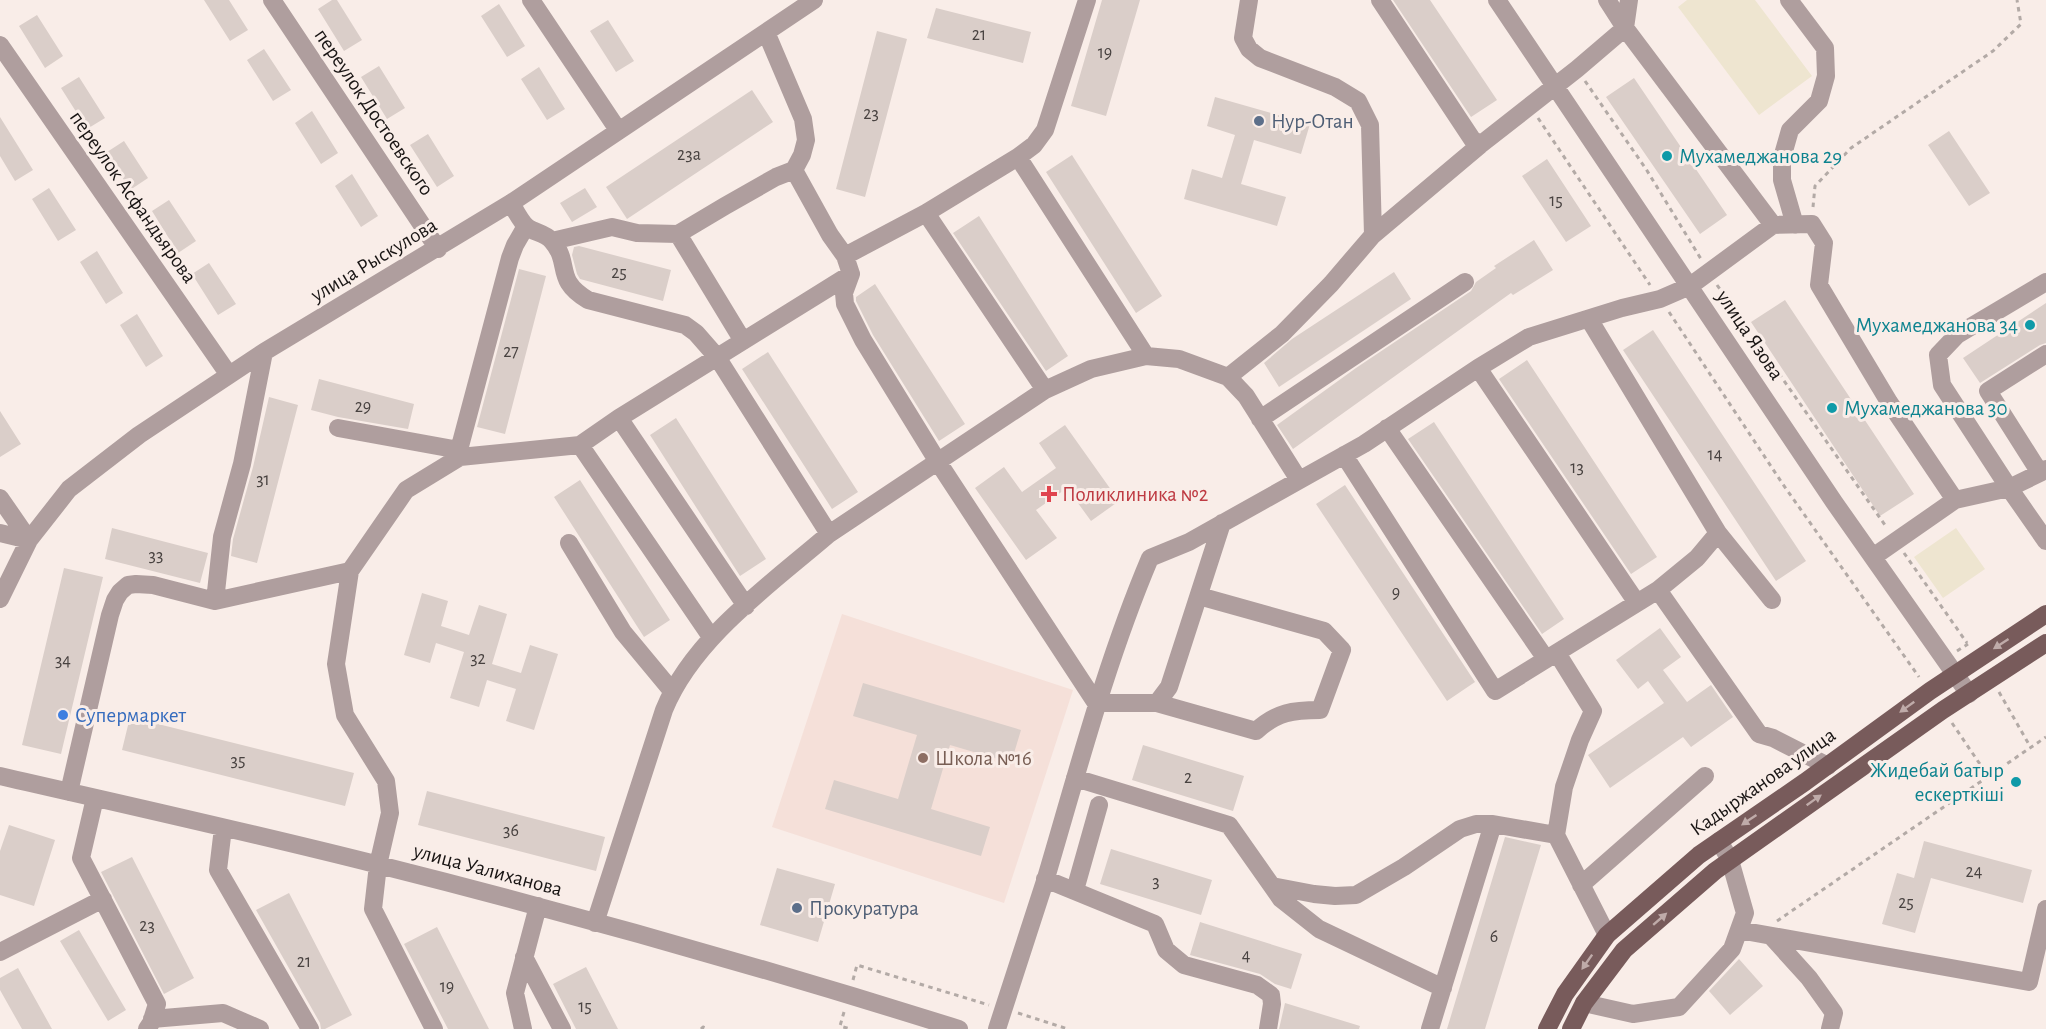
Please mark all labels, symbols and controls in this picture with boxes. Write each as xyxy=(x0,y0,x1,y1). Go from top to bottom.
street label: переулок Достоевского xyxy=(310,25,438,199)
house number: 21 xyxy=(972,26,986,44)
house number: 19 xyxy=(1098,44,1112,62)
house number: 23 xyxy=(863,105,879,123)
street label: переулок Асфандьярова xyxy=(66,107,201,287)
place label: Нур-Отан xyxy=(1271,111,1354,132)
marker: Нур-Отан xyxy=(1252,114,1266,128)
house number: 23а xyxy=(677,146,701,164)
place label: Мухамеджанова 29 xyxy=(1679,146,1842,167)
marker: Мухамеджанова 29 xyxy=(1660,149,1674,163)
house number: 15 xyxy=(1549,192,1563,210)
street label: улица Рыскулова xyxy=(306,214,441,306)
house number: 25 xyxy=(611,264,627,282)
street label: улица Язова xyxy=(1712,286,1788,384)
place label: Мухамеджанова 34 xyxy=(1856,315,2018,336)
marker: Мухамеджанова 34 xyxy=(2023,318,2037,332)
house number: 27 xyxy=(503,343,519,361)
house number: 29 xyxy=(355,398,371,416)
place label: Мухамеджанова 30 xyxy=(1844,398,2007,419)
marker: Мухамеджанова 30 xyxy=(1825,401,1839,415)
house number: 14 xyxy=(1708,446,1723,464)
house number: 13 xyxy=(1570,459,1584,477)
house number: 31 xyxy=(256,471,270,489)
place label: Поликлиника №2 xyxy=(1062,484,1208,505)
marker: Поликлиника №2 xyxy=(1040,485,1058,503)
house number: 33 xyxy=(149,547,163,565)
house number: 9 xyxy=(1392,584,1400,602)
one-way arrow xyxy=(1992,638,2009,649)
house number: 32 xyxy=(470,650,486,668)
house number: 34 xyxy=(55,652,71,670)
one-way arrow xyxy=(1900,701,1916,713)
place label: Супермаркет xyxy=(75,705,187,726)
marker: Супермаркет xyxy=(56,708,70,722)
street label: Кадыржанова улица xyxy=(1687,724,1840,840)
place label: Школа №16 xyxy=(935,748,1032,769)
marker: Школа №16 xyxy=(916,751,930,765)
house number: 35 xyxy=(231,752,245,770)
place label: Жидебай батыр ескерткіші xyxy=(1870,760,2004,805)
house number: 2 xyxy=(1184,769,1192,787)
marker: Жидебай батыр ескерткіші xyxy=(2009,775,2023,789)
one-way arrow xyxy=(1805,794,1821,806)
one-way arrow xyxy=(1740,815,1757,826)
house number: 36 xyxy=(503,822,519,840)
street label: улица Уалиханова xyxy=(410,840,565,900)
house number: 24 xyxy=(1966,863,1983,881)
house number: 3 xyxy=(1152,873,1160,891)
house number: 25 xyxy=(1898,894,1914,912)
place label: Прокуратура xyxy=(809,898,919,919)
marker: Прокуратура xyxy=(790,901,804,915)
one-way arrow xyxy=(1652,912,1667,926)
house number: 23 xyxy=(139,917,155,935)
house number: 6 xyxy=(1490,928,1498,946)
house number: 4 xyxy=(1242,947,1251,965)
house number: 21 xyxy=(297,953,311,971)
one-way arrow xyxy=(1582,955,1594,970)
house number: 19 xyxy=(440,978,454,996)
house number: 15 xyxy=(578,998,592,1016)

